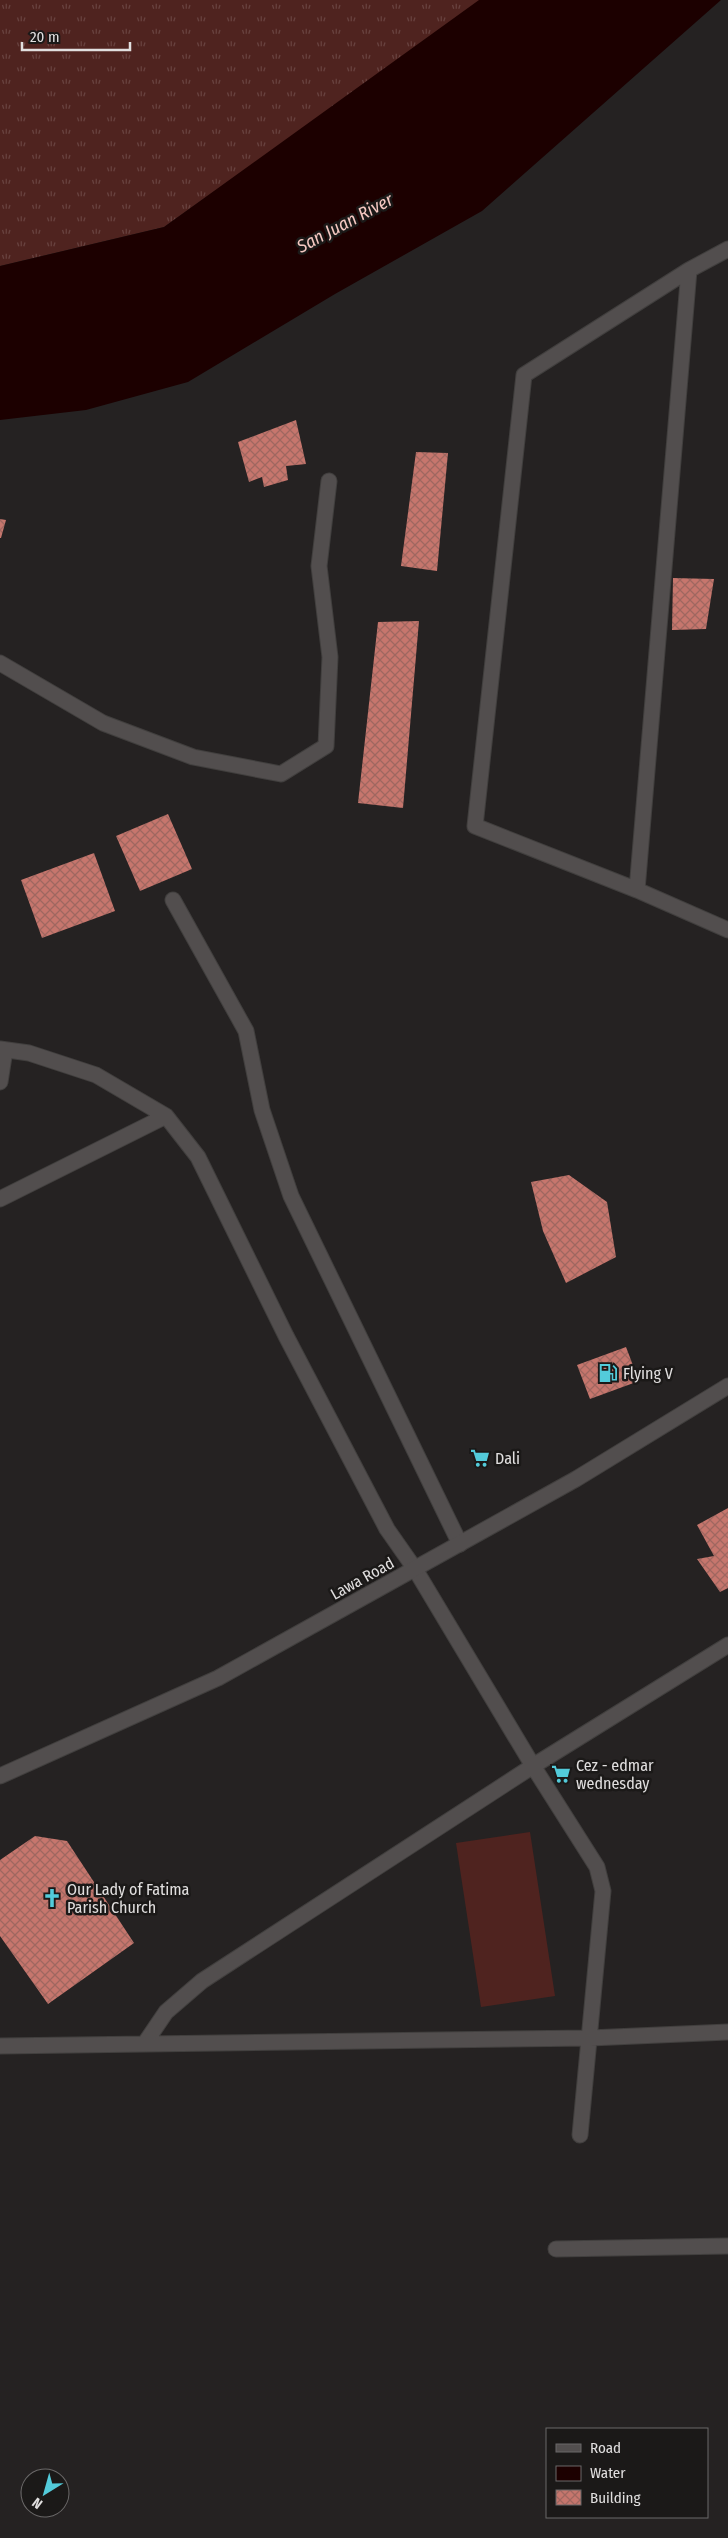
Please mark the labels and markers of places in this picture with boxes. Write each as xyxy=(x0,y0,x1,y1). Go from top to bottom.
fuel station icon: Flying V xyxy=(597,1362,619,1384)
place label: Flying V xyxy=(623,1364,674,1383)
supermarket icon: Dali xyxy=(469,1447,491,1469)
place label: Dali xyxy=(495,1449,520,1468)
place label: Cez - edmar wednesday xyxy=(576,1756,654,1793)
supermarket icon: Cez - edmar wednesday xyxy=(550,1763,572,1785)
place label: Our Lady of Fatima Parish Church xyxy=(67,1880,190,1917)
church icon: Our Lady of Fatima Parish Church xyxy=(41,1887,63,1909)

